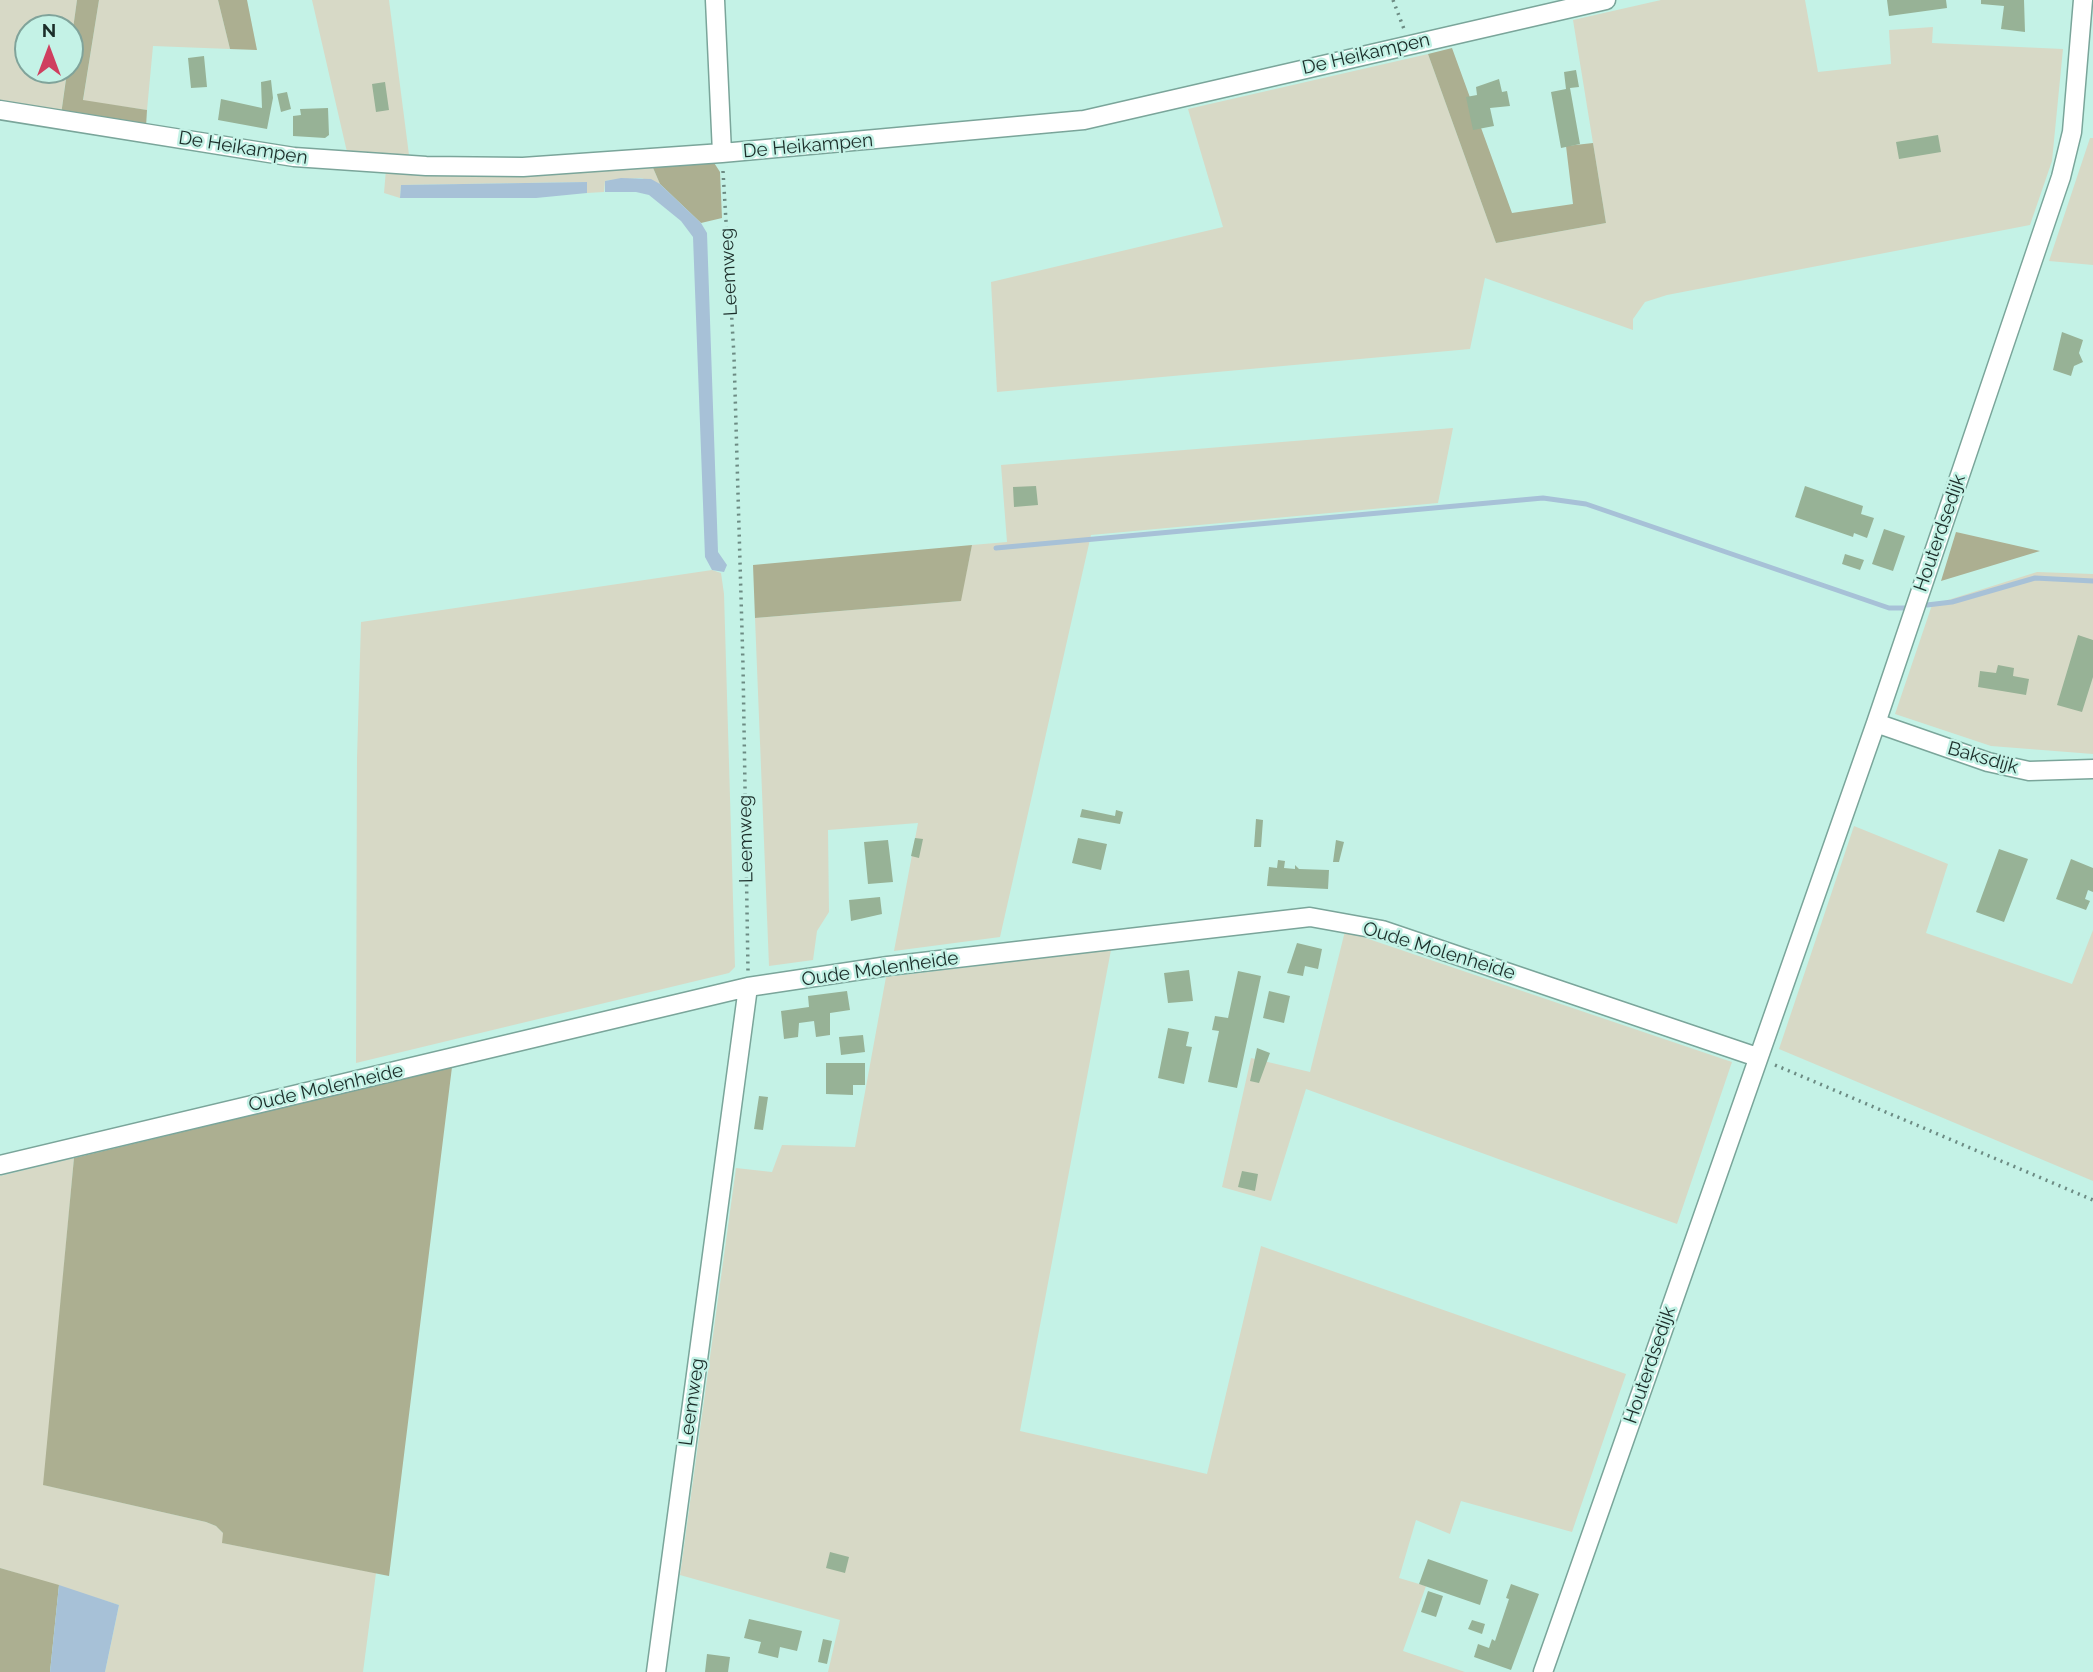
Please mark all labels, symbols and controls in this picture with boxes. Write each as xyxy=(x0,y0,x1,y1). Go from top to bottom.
north arrow xyxy=(14,14,84,84)
text: N xyxy=(42,19,56,41)
street label: De Heikampen xyxy=(1300,28,1432,80)
street label: De Heikampen xyxy=(177,127,309,169)
street label: De Heikampen xyxy=(742,129,874,163)
street label: Leemweg xyxy=(715,227,743,317)
street label: Houterdsedijk xyxy=(1909,471,1971,595)
street label: Baksdijk xyxy=(1945,737,2021,779)
street label: Leemweg xyxy=(734,795,758,883)
street label: Oude Molenheide xyxy=(1360,917,1518,985)
street label: Oude Molenheide xyxy=(800,947,960,991)
street label: Oude Molenheide xyxy=(246,1059,406,1117)
street label: Houterdsedijk xyxy=(1619,1303,1681,1427)
street label: Leemweg xyxy=(675,1357,709,1447)

